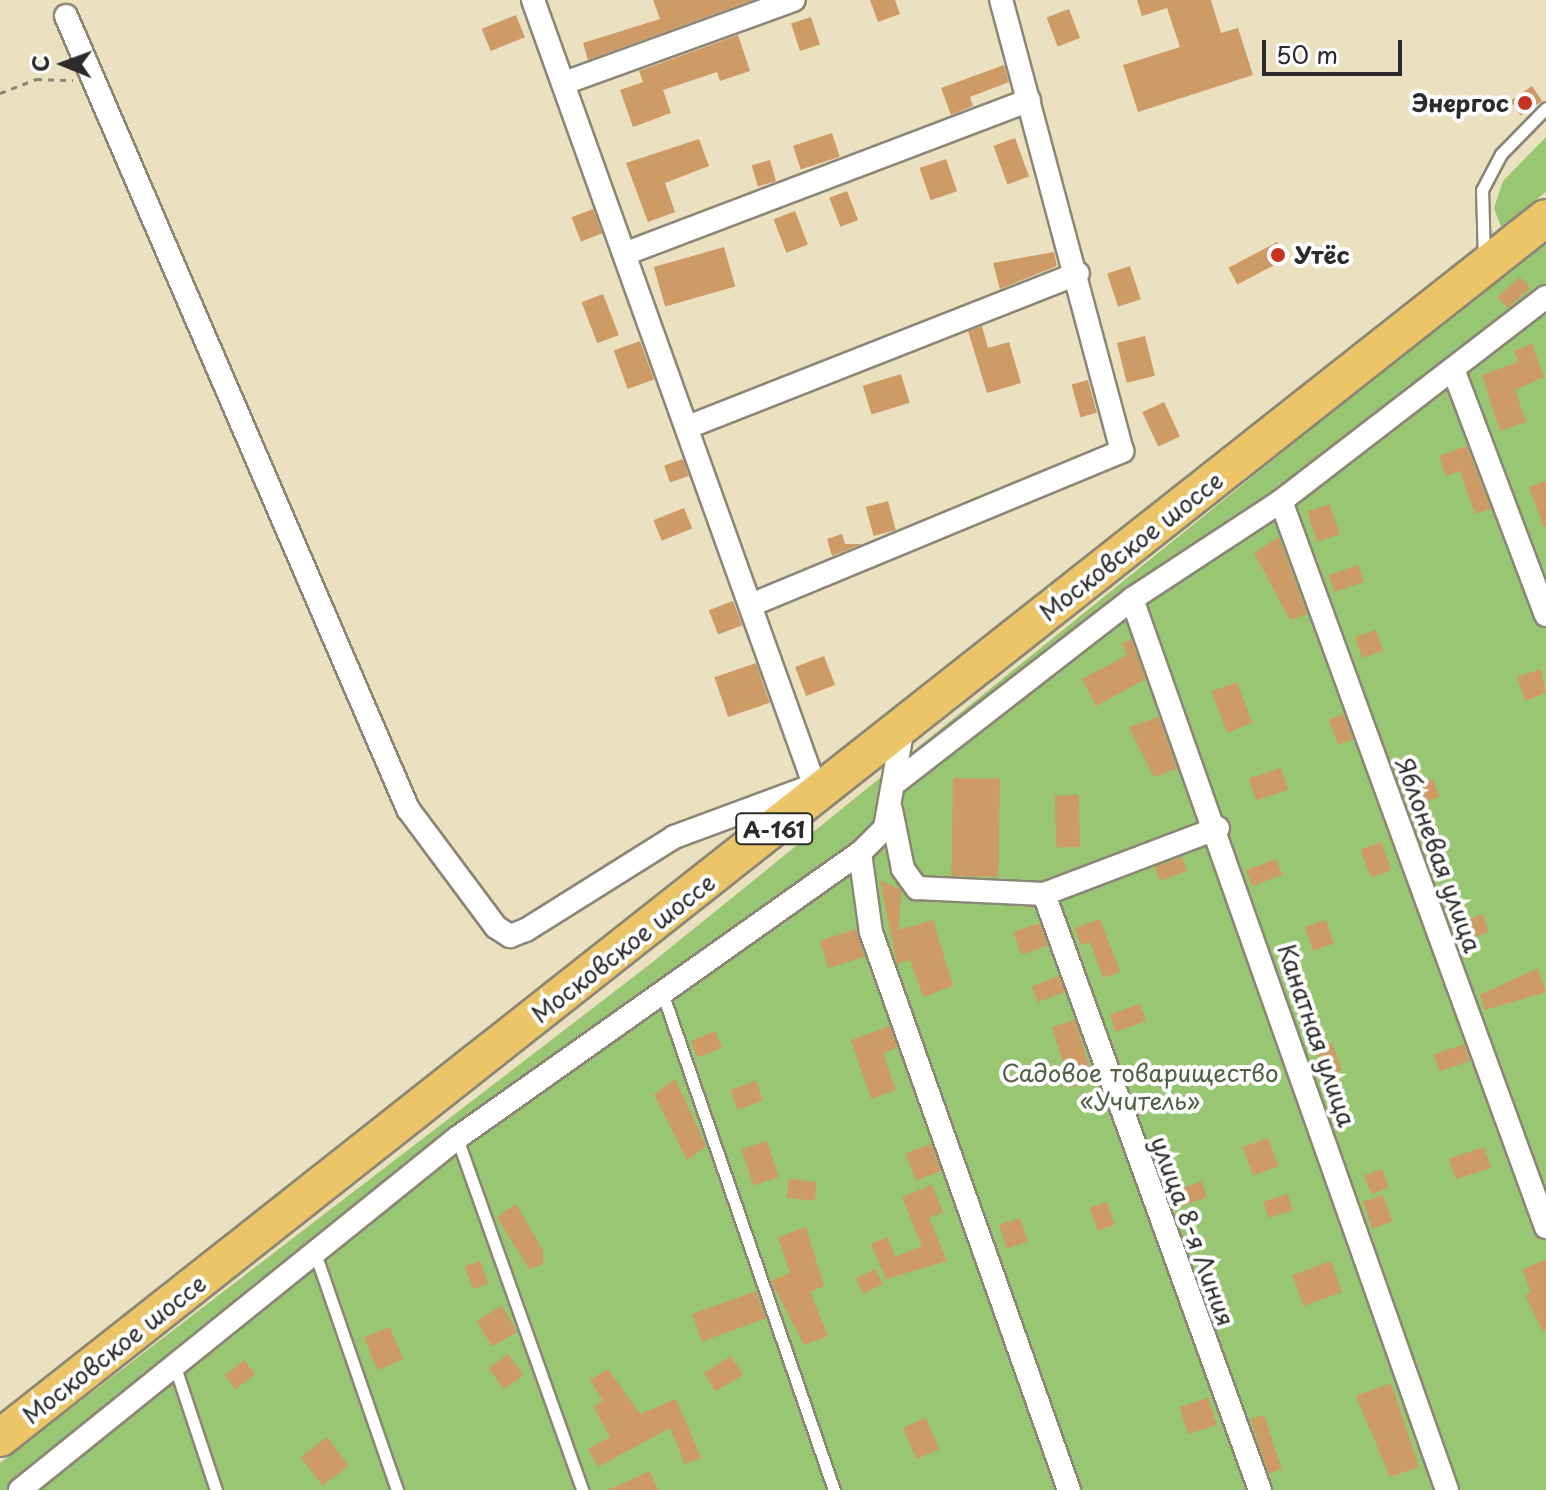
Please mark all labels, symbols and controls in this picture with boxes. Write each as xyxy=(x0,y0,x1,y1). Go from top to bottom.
north arrow xyxy=(24,24,104,104)
scale bar xyxy=(1266,24,1406,74)
text: 50 m xyxy=(1276,36,1338,72)
text: С xyxy=(23,55,56,72)
place label: Энергос xyxy=(1412,89,1509,117)
marker: Энергос xyxy=(1516,94,1534,112)
place label: Утёс xyxy=(1294,241,1350,269)
marker: Утёс xyxy=(1269,246,1287,264)
street label: Московское шоссе xyxy=(1034,466,1228,626)
street label: Яблоневая улица xyxy=(1390,753,1488,957)
road number: А-161 xyxy=(734,811,814,847)
street label: Московское шоссе xyxy=(526,868,720,1028)
street label: Канатная улица xyxy=(1272,939,1362,1131)
park label: Садовое товарищество «Учитель» xyxy=(1002,1059,1278,1115)
street label: улица 8-я Линия xyxy=(1145,1132,1241,1330)
street label: Московское шоссе xyxy=(17,1269,211,1429)

